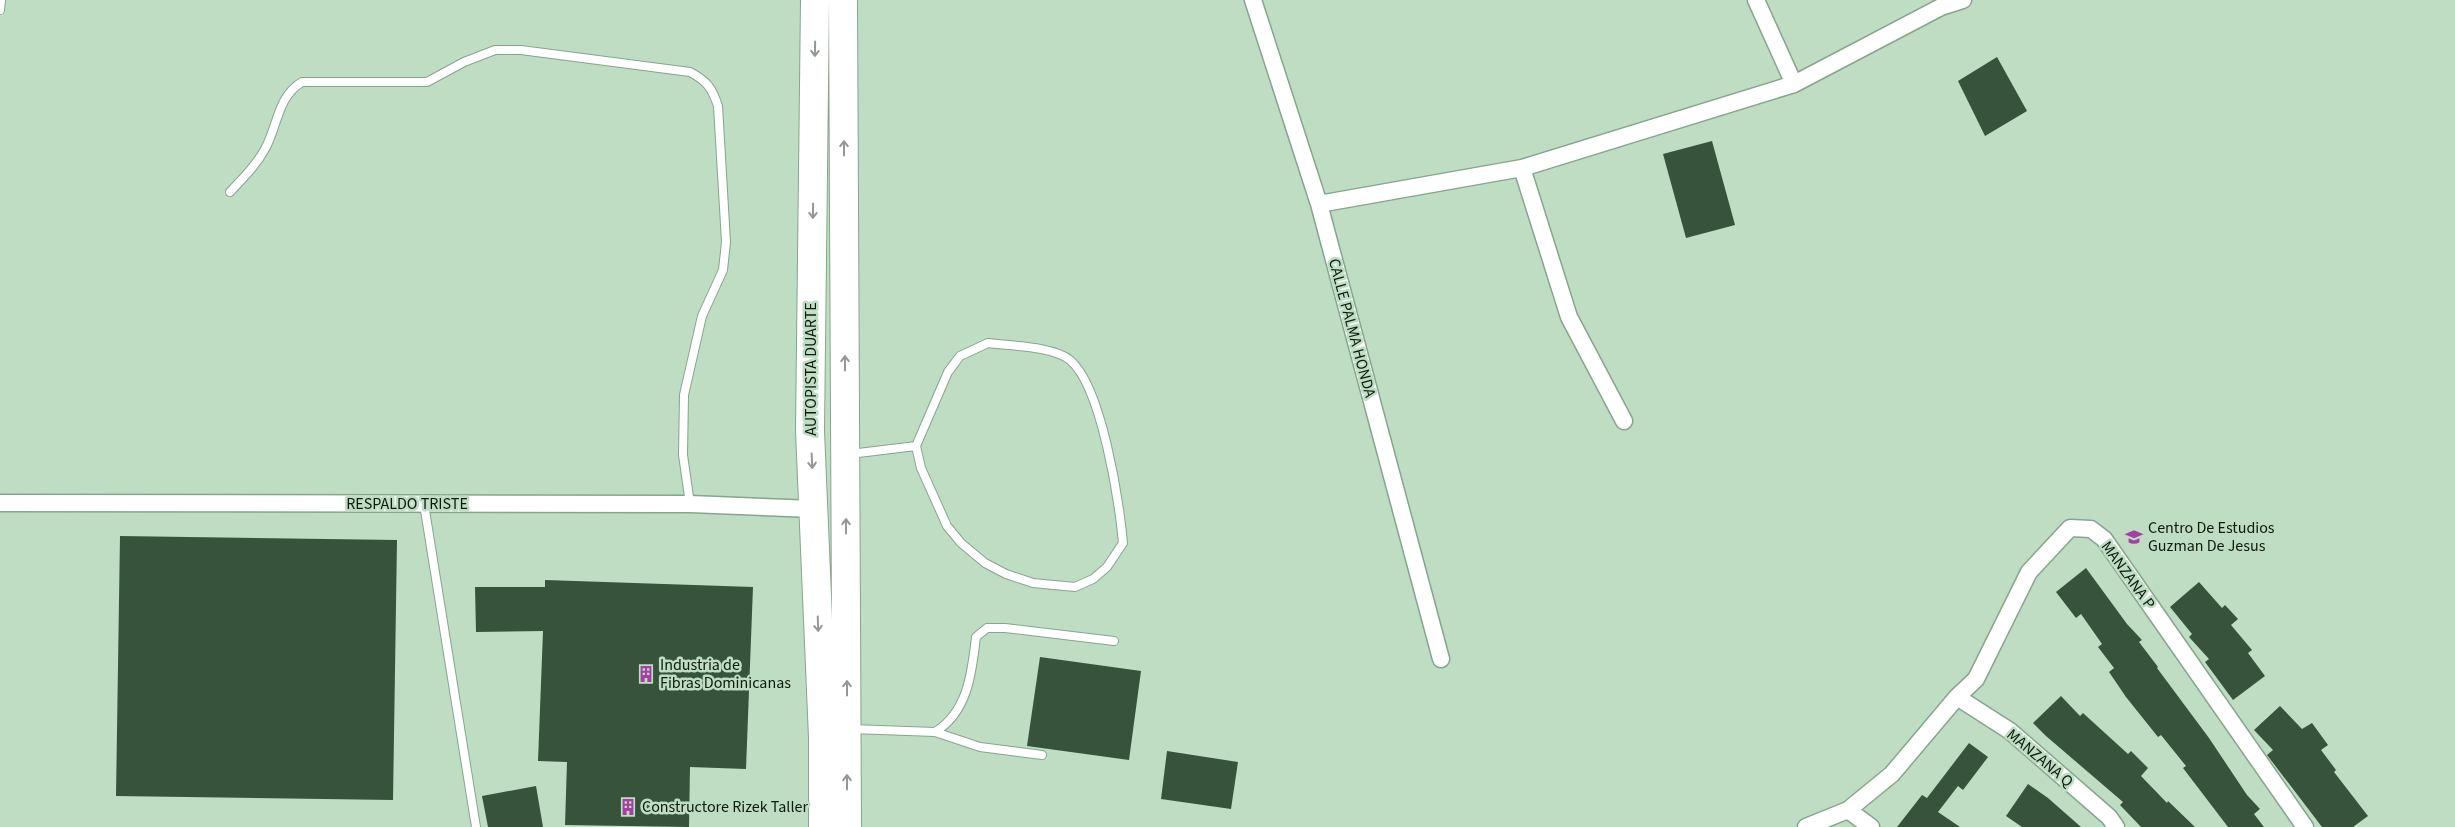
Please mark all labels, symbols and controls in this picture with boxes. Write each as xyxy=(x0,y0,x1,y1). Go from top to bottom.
one-way arrow xyxy=(810,40,820,56)
one-way arrow xyxy=(839,141,849,157)
one-way arrow xyxy=(808,202,818,219)
street label: CALLE PALMA HONDA xyxy=(1323,256,1381,400)
street label: AUTOPISTA DUARTE xyxy=(800,302,822,436)
one-way arrow xyxy=(840,356,850,372)
one-way arrow xyxy=(807,453,816,469)
street label: RESPALDO TRISTE xyxy=(346,493,468,515)
place label: Centro De Estudios Guzman De Jesus xyxy=(2148,517,2275,557)
one-way arrow xyxy=(841,518,851,534)
school or university icon: Centro De Estudios Guzman De Jesus xyxy=(2124,527,2144,547)
street label: MANZANA P xyxy=(2096,537,2160,613)
one-way arrow xyxy=(814,615,823,631)
place label: Industria de Fibras Dominicanas xyxy=(660,654,791,694)
building icon: Industria de Fibras Dominicanas xyxy=(636,664,656,684)
one-way arrow xyxy=(842,681,852,697)
street label: MANZANA Q xyxy=(2002,724,2078,793)
one-way arrow xyxy=(842,774,852,790)
place label: Constructore Rizek Taller xyxy=(642,796,808,818)
building icon: Constructore Rizek Taller xyxy=(618,797,638,817)

